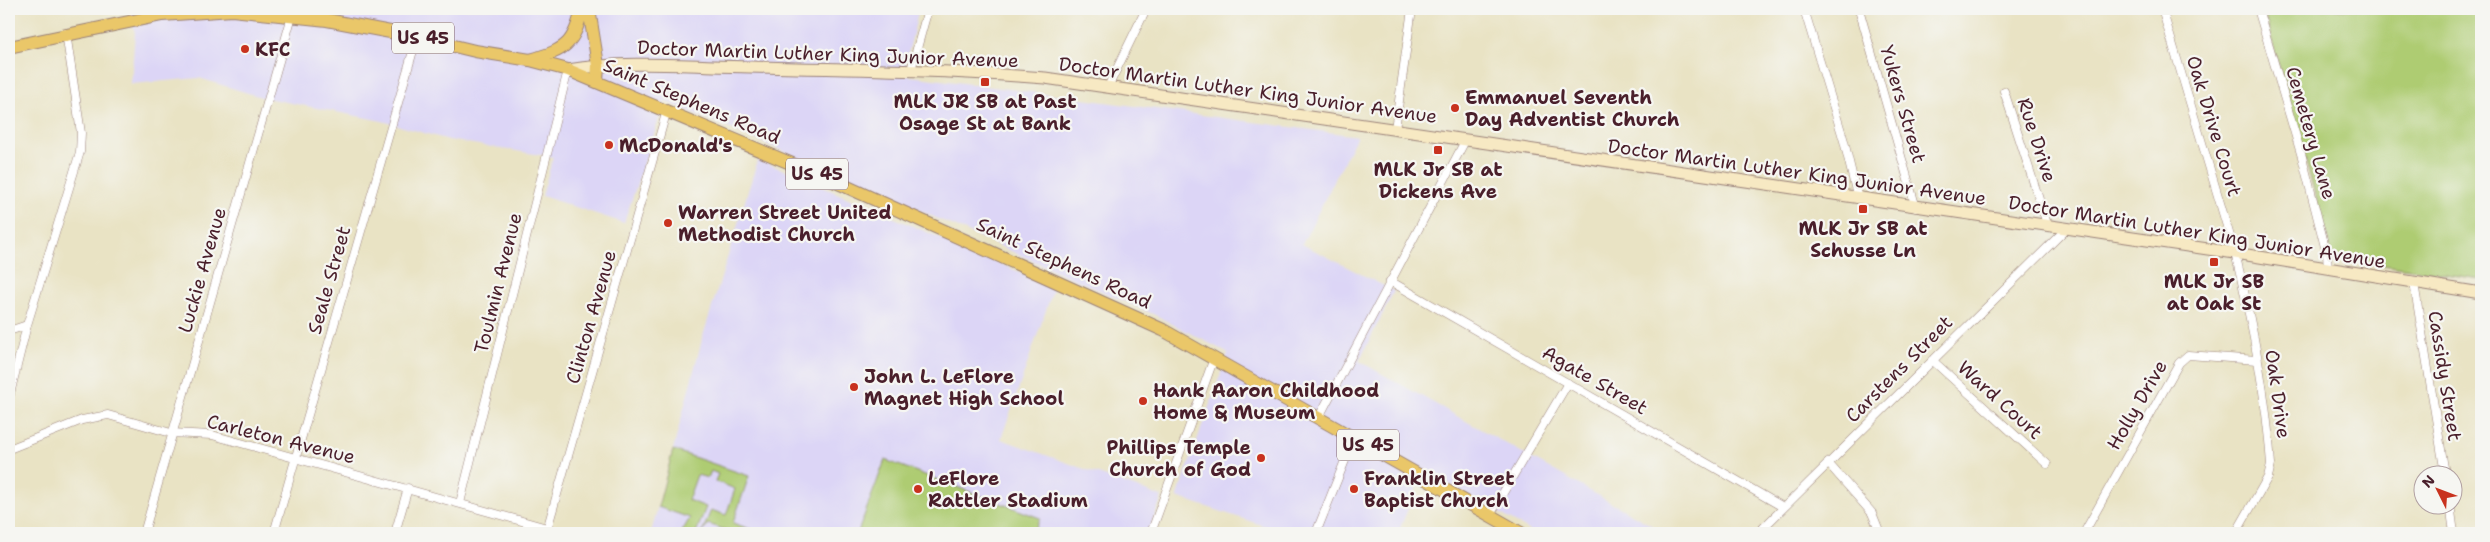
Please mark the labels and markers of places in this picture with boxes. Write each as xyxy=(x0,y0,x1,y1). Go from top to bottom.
place label: KFC xyxy=(255,37,291,62)
marker: KFC xyxy=(239,43,251,55)
marker: MLK JR SB at Past Osage St at Bank xyxy=(979,76,991,88)
place label: Emmanuel Seventh Day Adventist Church xyxy=(1465,85,1680,132)
place label: MLK JR SB at Past Osage St at Bank xyxy=(893,89,1077,136)
marker: Emmanuel Seventh Day Adventist Church xyxy=(1449,102,1461,114)
place label: McDonald's xyxy=(619,133,732,158)
marker: McDonald's xyxy=(603,139,615,151)
marker: MLK Jr SB at Dickens Ave xyxy=(1432,144,1444,156)
place label: MLK Jr SB at Dickens Ave xyxy=(1374,157,1502,204)
place label: Warren Street United Methodist Church xyxy=(678,200,892,247)
marker: MLK Jr SB at Schusse Ln xyxy=(1857,203,1869,215)
place label: MLK Jr SB at Schusse Ln xyxy=(1799,216,1927,263)
marker: Warren Street United Methodist Church xyxy=(662,217,674,229)
marker: MLK Jr SB at Oak St xyxy=(2208,256,2220,268)
place label: MLK Jr SB at Oak St xyxy=(2164,269,2264,316)
place label: John L. LeFlore Magnet High School xyxy=(864,364,1064,411)
place label: Hank Aaron Childhood Home & Museum xyxy=(1153,378,1379,425)
marker: John L. LeFlore Magnet High School xyxy=(848,381,860,393)
marker: Hank Aaron Childhood Home & Museum xyxy=(1137,395,1149,407)
place label: Phillips Temple Church of God xyxy=(1106,435,1251,482)
marker: Phillips Temple Church of God xyxy=(1255,452,1267,464)
place label: LeFlore Rattler Stadium xyxy=(928,466,1088,513)
place label: Franklin Street Baptist Church xyxy=(1364,466,1514,513)
marker: LeFlore Rattler Stadium xyxy=(912,483,924,495)
marker: Franklin Street Baptist Church xyxy=(1348,483,1360,495)

